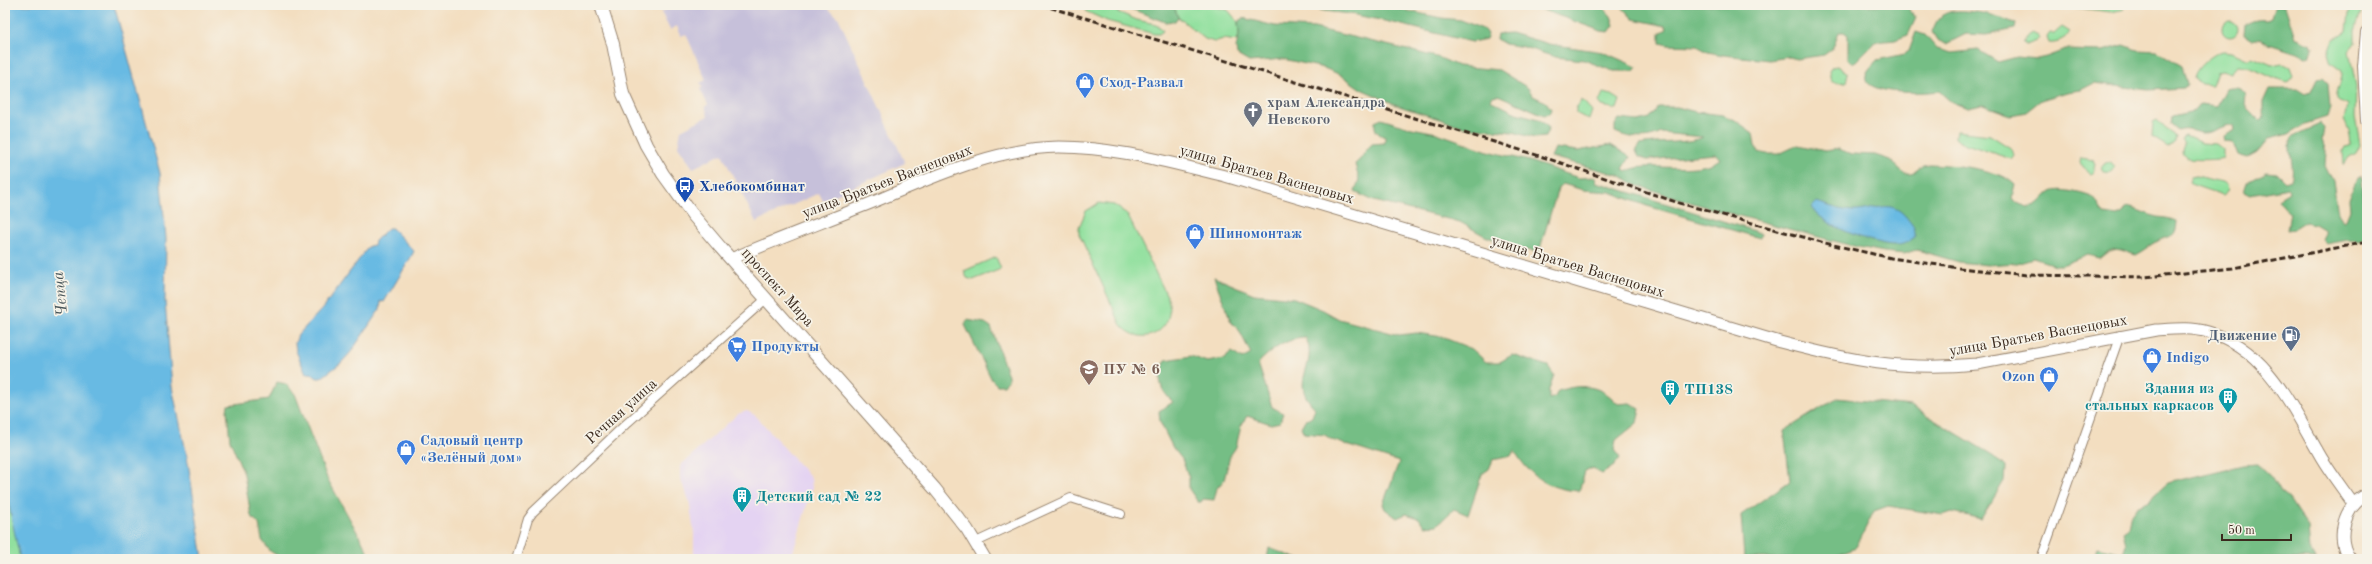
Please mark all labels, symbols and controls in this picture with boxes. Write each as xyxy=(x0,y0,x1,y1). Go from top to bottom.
shop icon: Сход-Развал xyxy=(1074,71,1096,99)
place label: Сход-Развал xyxy=(1099,76,1184,91)
place label: храм Александра Невского xyxy=(1267,96,1386,128)
church icon: храм Александра Невского xyxy=(1242,100,1264,128)
street label: улица Братьев Васнецовых xyxy=(800,143,975,222)
street label: улица Братьев Васнецовых xyxy=(1178,143,1356,208)
bus stop icon: Хлебокомбинат xyxy=(674,175,696,203)
place label: Хлебокомбинат xyxy=(699,180,805,195)
shop icon: Шиномонтаж xyxy=(1184,222,1206,250)
place label: Шиномонтаж xyxy=(1209,227,1302,242)
street label: улица Братьев Васнецовых xyxy=(1489,234,1666,301)
street label: проспект Мира xyxy=(738,246,816,331)
water label: Чепца xyxy=(51,270,71,317)
street label: улица Братьев Васнецовых xyxy=(1948,313,2129,360)
fuel station icon: Движение xyxy=(2280,324,2302,352)
place label: Движение xyxy=(2208,329,2277,344)
supermarket icon: Продукты xyxy=(726,335,748,363)
place label: Продукты xyxy=(751,340,819,355)
shop icon: Indigo xyxy=(2141,346,2163,374)
place label: Indigo xyxy=(2166,351,2209,366)
school or university icon: ПУ № 6 xyxy=(1078,358,1100,386)
place label: ПУ № 6 xyxy=(1103,363,1160,378)
shop icon: Ozon xyxy=(2038,365,2060,393)
place label: Ozon xyxy=(2002,370,2035,385)
street label: Речная улица xyxy=(584,376,661,448)
building icon: ТП138 xyxy=(1659,378,1681,406)
place label: Здания из стальных каркасов xyxy=(2085,382,2214,414)
place label: ТП138 xyxy=(1684,383,1733,398)
building icon: Здания из стальных каркасов xyxy=(2217,386,2239,414)
place label: Садовый центр «Зелёный дом» xyxy=(420,434,523,466)
shop icon: Садовый центр «Зелёный дом» xyxy=(395,438,417,466)
building icon: Детский сад № 22 xyxy=(731,485,753,513)
place label: Детский сад № 22 xyxy=(756,490,882,505)
scale bar xyxy=(2222,516,2291,542)
text: 50 m xyxy=(2228,524,2255,537)

